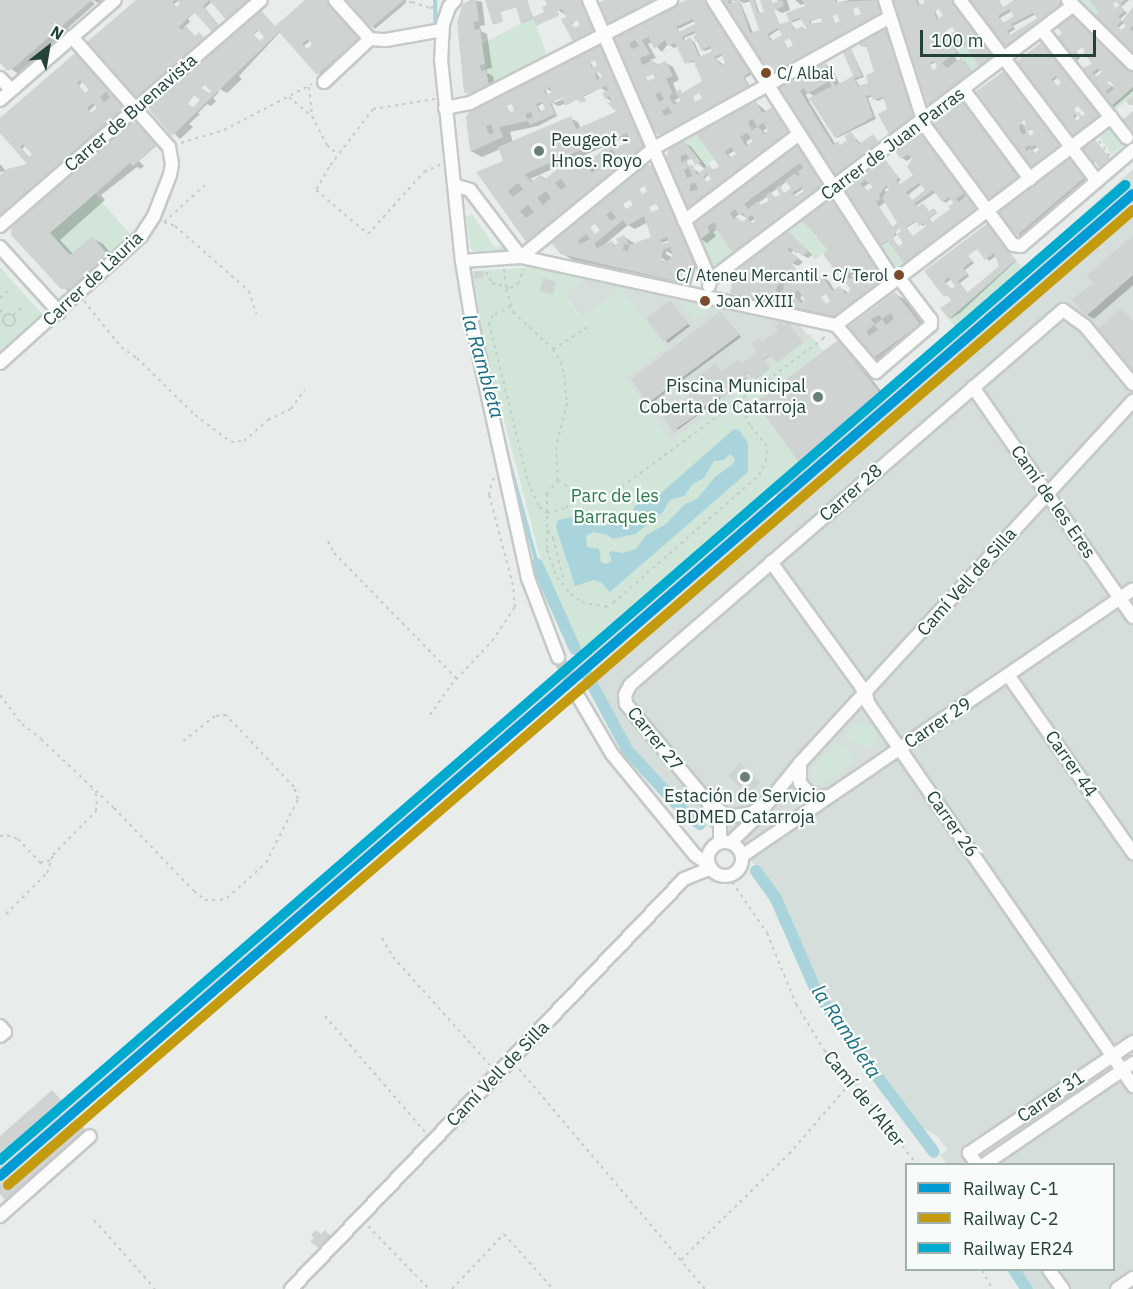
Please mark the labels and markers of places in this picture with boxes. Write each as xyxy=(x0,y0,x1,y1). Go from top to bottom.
place label: C/ Albal xyxy=(777,63,834,83)
marker: C/ Albal xyxy=(760,67,772,79)
place label: Peugeot - Hnos. Royo xyxy=(551,130,642,172)
marker: Peugeot - Hnos. Royo xyxy=(532,144,546,158)
place label: C/ Ateneu Mercantil - C/ Terol xyxy=(676,265,888,285)
marker: C/ Ateneu Mercantil - C/ Terol xyxy=(893,269,905,281)
place label: Joan XXIII xyxy=(716,291,793,311)
marker: Joan XXIII xyxy=(699,295,711,307)
place label: Piscina Municipal Coberta de Catarroja xyxy=(639,376,806,418)
marker: Piscina Municipal Coberta de Catarroja xyxy=(811,390,825,404)
marker: Estación de Servicio BDMED Catarroja xyxy=(738,770,752,784)
place label: Estación de Servicio BDMED Catarroja xyxy=(664,786,826,828)

